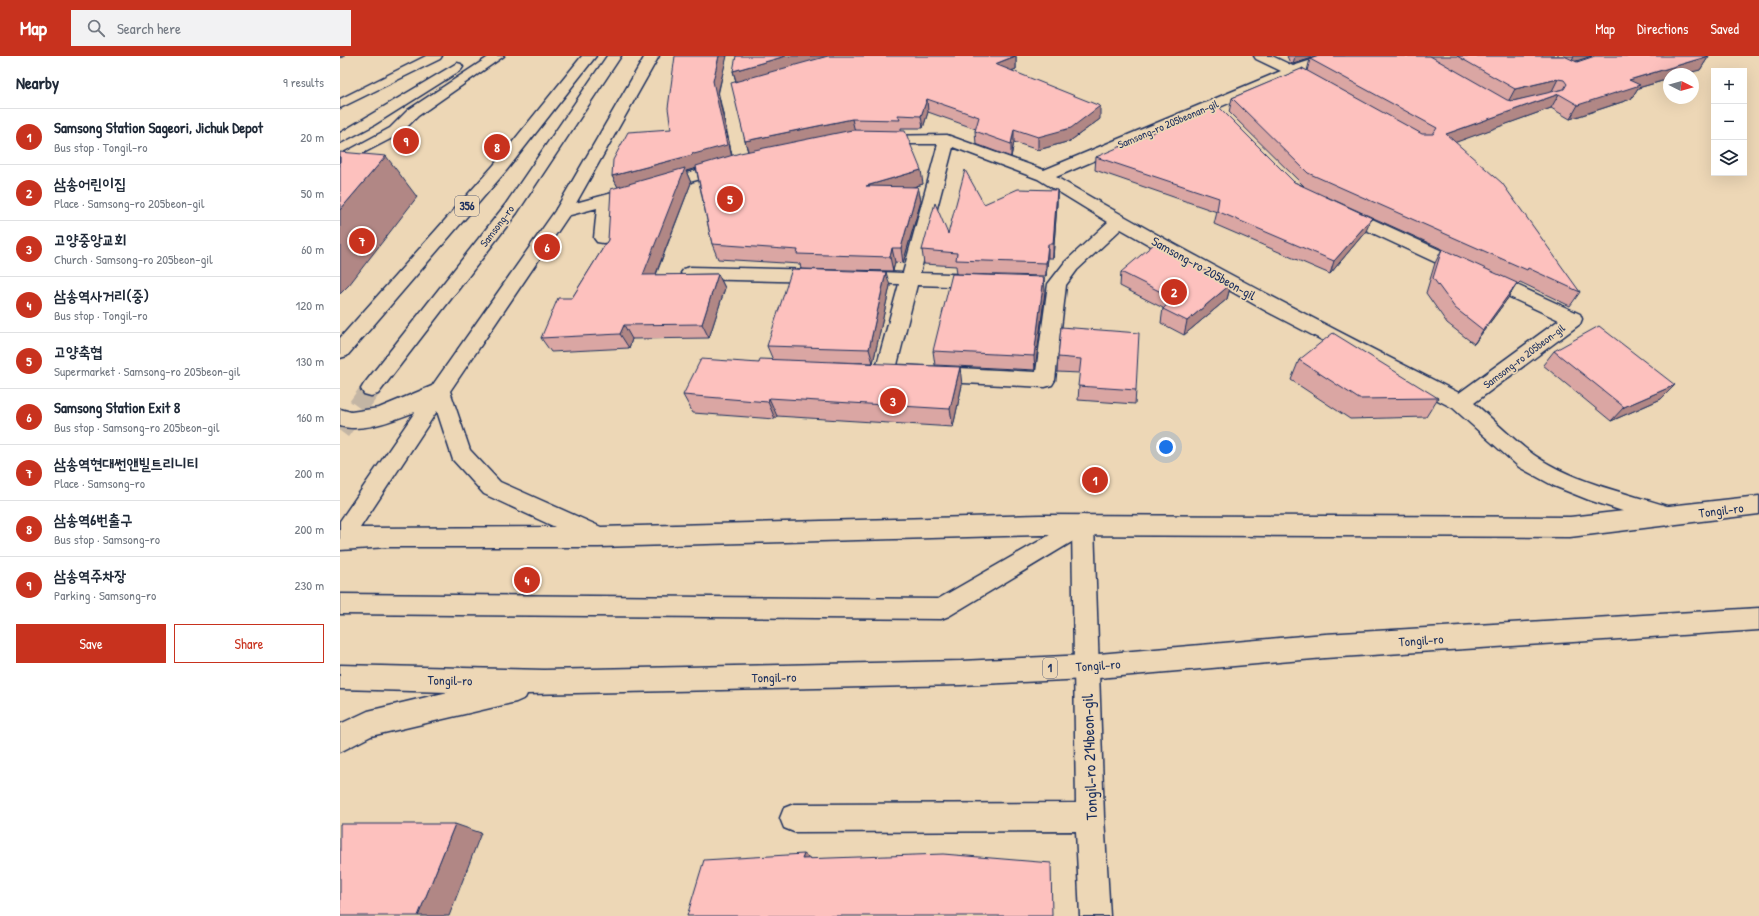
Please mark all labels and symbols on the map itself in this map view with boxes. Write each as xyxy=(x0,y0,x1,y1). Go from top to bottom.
north arrow xyxy=(1663,68,1699,104)
street label: Samsong-ro 205beonan-gil xyxy=(1116,96,1221,152)
pin: 9 xyxy=(393,126,419,156)
pin: 8 xyxy=(484,132,510,162)
pin: 5 xyxy=(717,184,743,214)
road number: 356 xyxy=(455,196,479,216)
street label: Samsong-ro xyxy=(477,202,518,250)
pin: 7 xyxy=(349,226,375,256)
pin: 6 xyxy=(534,232,560,262)
street label: Samsong-ro 205beon-gil xyxy=(1149,233,1259,303)
pin: 2 xyxy=(1161,277,1187,307)
street label: Samsong-ro 205beon-gil xyxy=(1480,321,1568,391)
pin: 3 xyxy=(880,386,906,416)
your location xyxy=(1156,437,1176,457)
pin: 1 xyxy=(1082,465,1108,495)
street label: Tongil-ro xyxy=(1698,498,1744,522)
pin: 4 xyxy=(514,565,540,595)
street label: Tongil-ro xyxy=(1398,629,1444,651)
street label: Tongil-ro xyxy=(1075,654,1121,676)
road number: 1 xyxy=(1043,658,1057,678)
street label: Tongil-ro xyxy=(751,668,797,686)
street label: Tongil-ro xyxy=(427,671,473,689)
street label: Tongil-ro 214beon-gil xyxy=(1076,693,1102,820)

